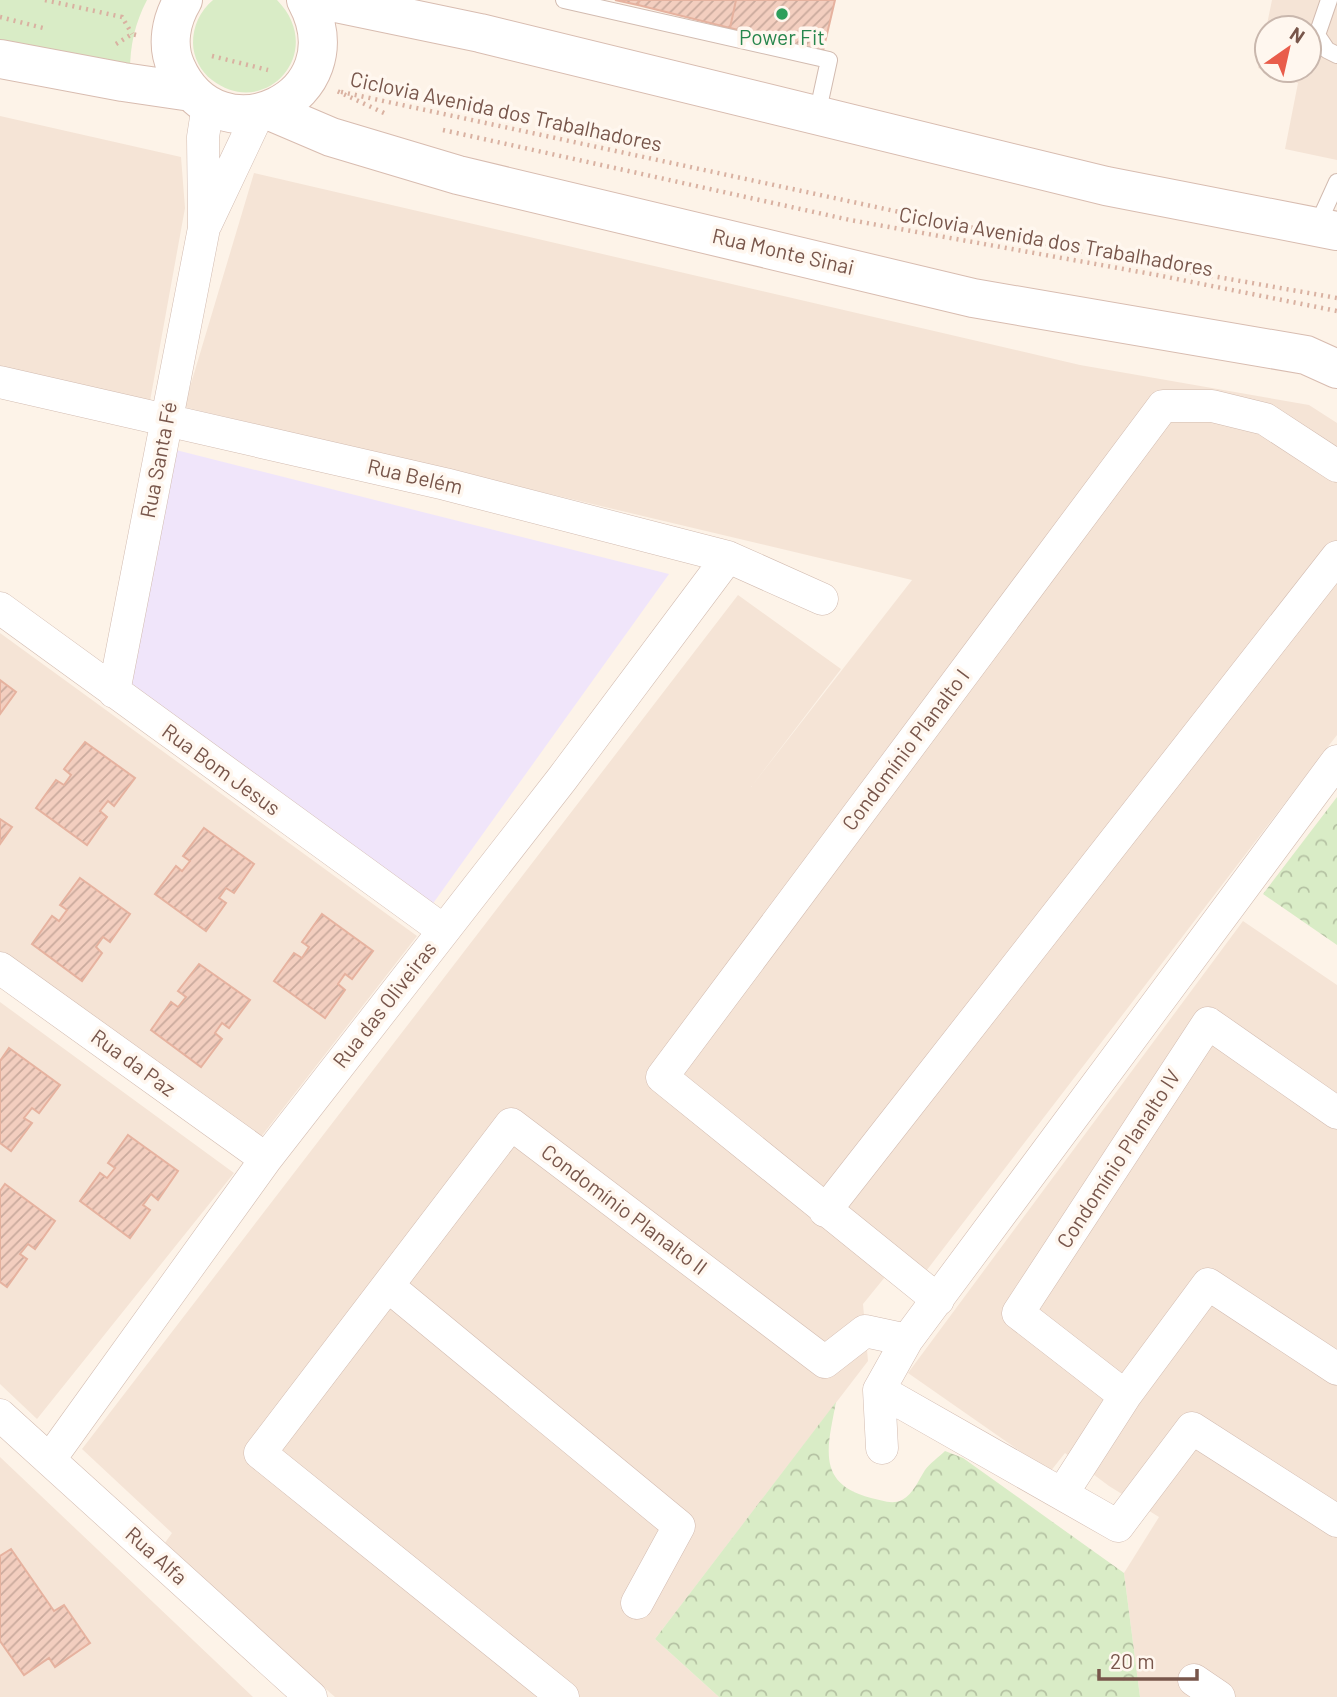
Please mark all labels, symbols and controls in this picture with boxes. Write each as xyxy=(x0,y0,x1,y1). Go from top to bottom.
marker: Power Fit xyxy=(774,6,790,22)
north arrow xyxy=(1253,14,1323,84)
text: N xyxy=(1286,21,1309,48)
place label: Power Fit xyxy=(739,24,825,49)
street label: Ciclovia Avenida dos Trabalhadores xyxy=(348,65,665,156)
street label: Ciclovia Avenida dos Trabalhadores xyxy=(897,201,1215,280)
street label: Rua Monte Sinai xyxy=(710,222,857,279)
street label: Rua Santa Fé xyxy=(134,399,181,520)
street label: Rua Belém xyxy=(365,452,465,499)
street label: Condomínio Planalto I xyxy=(836,663,974,835)
street label: Rua Bom Jesus xyxy=(158,718,286,820)
street label: Rua das Oliveiras xyxy=(327,936,441,1072)
street label: Rua da Paz xyxy=(87,1023,181,1101)
street label: Condomínio Planalto IV xyxy=(1051,1064,1185,1252)
street label: Condomínio Planalto II xyxy=(537,1138,713,1279)
street label: Rua Alfa xyxy=(121,1521,193,1589)
scale bar xyxy=(1099,1638,1197,1682)
text: 20 m xyxy=(1110,1648,1155,1673)

